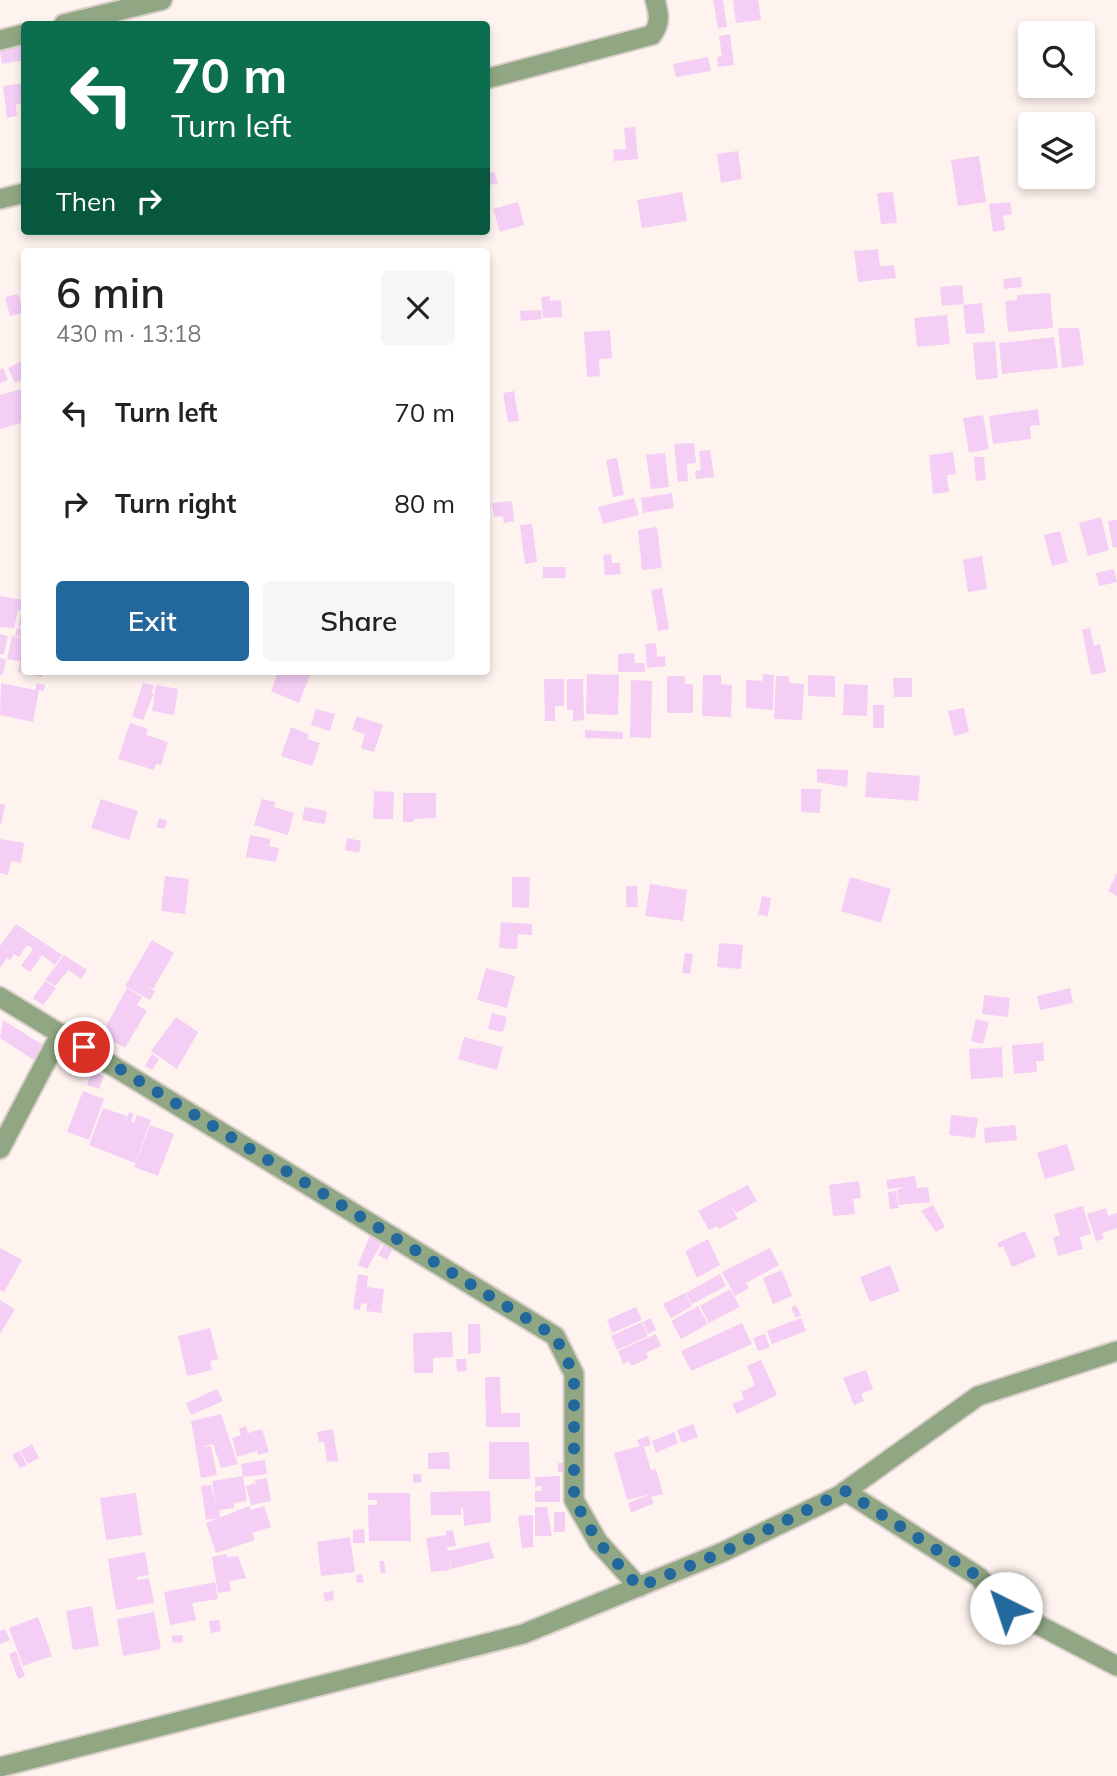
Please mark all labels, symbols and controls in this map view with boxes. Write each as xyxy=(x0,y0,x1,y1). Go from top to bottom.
map controls xyxy=(1018,21,1095,189)
button: search xyxy=(1018,21,1095,98)
text: 70 m xyxy=(171,44,287,105)
icon: left xyxy=(56,49,147,140)
text: Turn left xyxy=(171,105,291,145)
button: layers xyxy=(1018,112,1095,189)
icon: right xyxy=(130,182,168,220)
text: Then xyxy=(56,185,116,218)
text: 6 min xyxy=(56,266,165,319)
button: close xyxy=(381,271,455,345)
text: 430 m · 13:18 xyxy=(56,319,201,348)
icon: left xyxy=(56,394,94,432)
text: Turn left xyxy=(115,396,217,429)
text: 70 m xyxy=(394,396,455,429)
icon: right xyxy=(56,485,94,523)
text: Turn right xyxy=(115,487,236,520)
text: 80 m xyxy=(394,487,455,520)
button: Exit xyxy=(56,581,249,661)
button: Share xyxy=(263,581,455,661)
pin xyxy=(54,1017,114,1077)
icon: arrive xyxy=(65,1028,103,1066)
position arrow xyxy=(969,1571,1043,1645)

